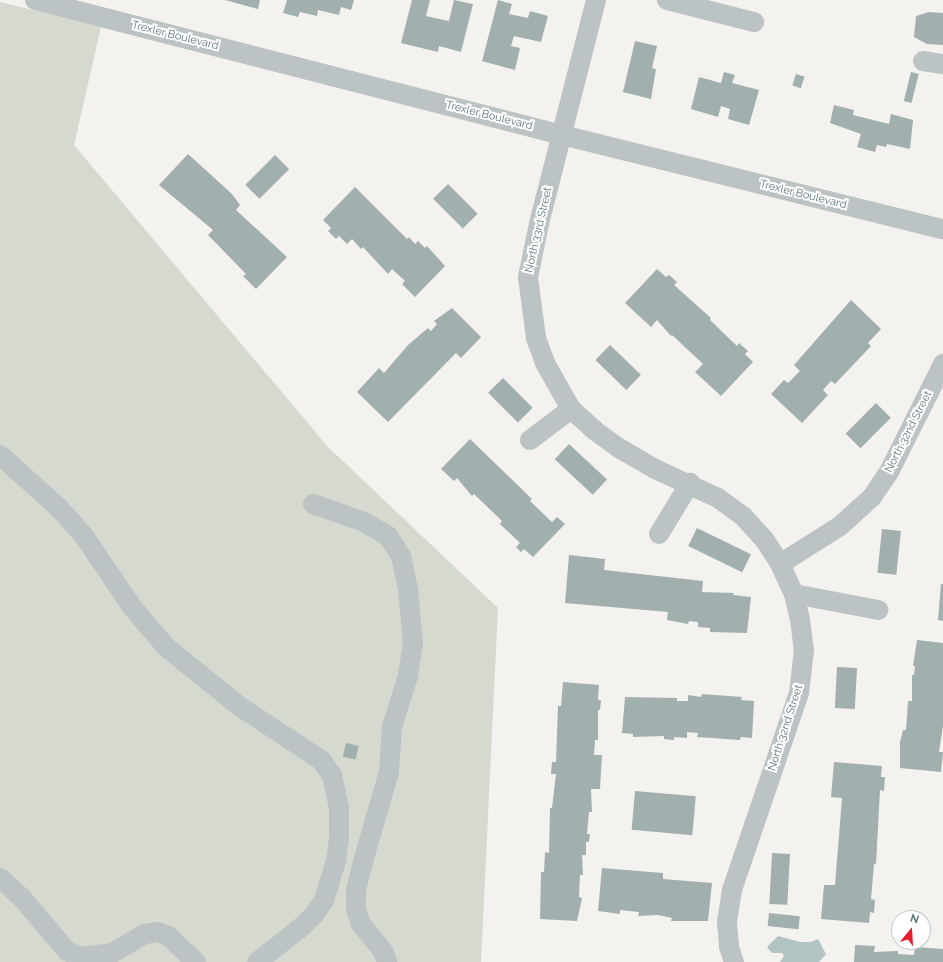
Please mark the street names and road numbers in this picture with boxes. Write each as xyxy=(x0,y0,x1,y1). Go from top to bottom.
street label: Trexler Boulevard xyxy=(130,19,220,53)
street label: Trexler Boulevard xyxy=(444,99,534,133)
street label: Trexler Boulevard xyxy=(758,178,848,212)
street label: North 33rd Street xyxy=(523,186,555,274)
street label: North 32nd Street xyxy=(883,389,935,475)
street label: North 32nd Street xyxy=(766,683,806,773)

